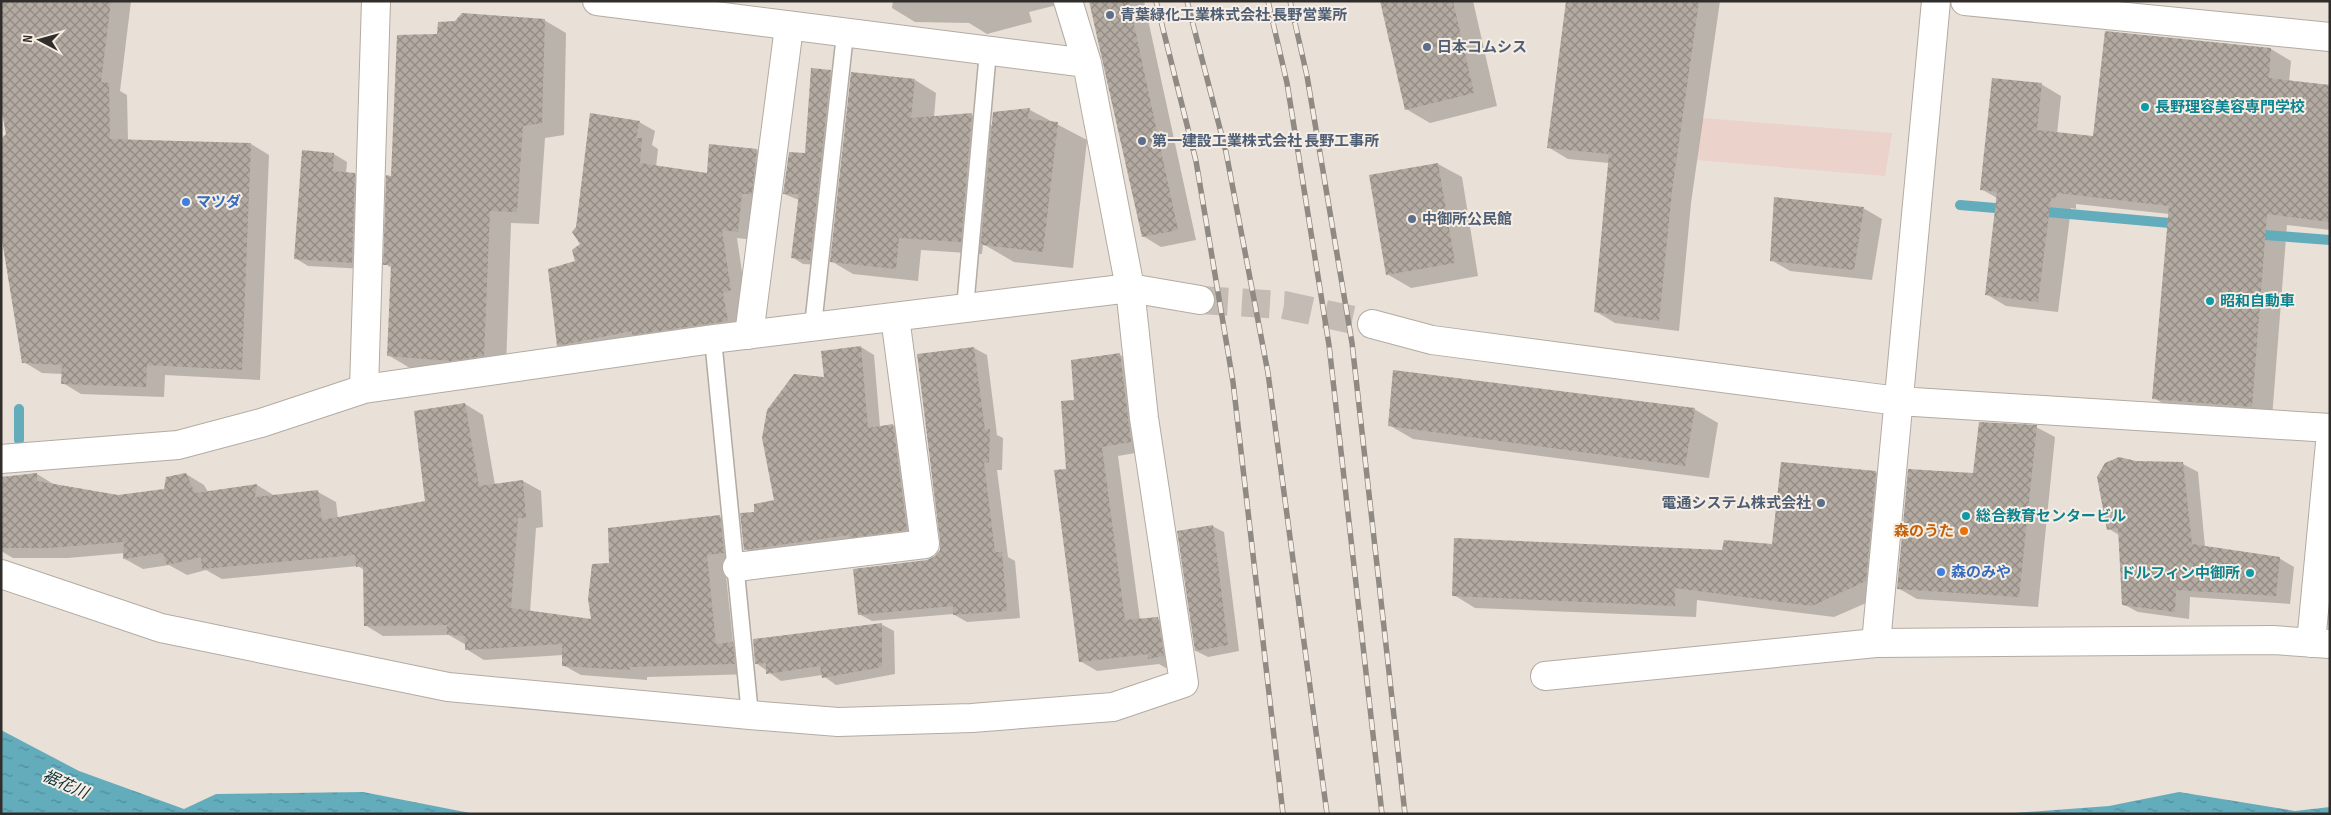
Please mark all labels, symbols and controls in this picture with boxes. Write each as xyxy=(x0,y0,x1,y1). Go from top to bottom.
place label: 青葉緑化工業株式会社 長野営業所 xyxy=(1120,6,1347,25)
marker: 青葉緑化工業株式会社 長野営業所 xyxy=(1104,9,1116,21)
north arrow xyxy=(15,15,65,65)
text: N xyxy=(19,34,36,43)
place label: 日本コムシス xyxy=(1437,38,1527,57)
marker: 日本コムシス xyxy=(1421,41,1433,53)
place label: 長野理容美容専門学校 xyxy=(2155,98,2305,117)
marker: 長野理容美容専門学校 xyxy=(2139,101,2151,113)
place label: 第一建設工業株式会社 長野工事所 xyxy=(1152,132,1379,151)
marker: 第一建設工業株式会社 長野工事所 xyxy=(1136,135,1148,147)
place label: マツダ xyxy=(196,193,241,212)
marker: マツダ xyxy=(180,196,192,208)
place label: 中御所公民館 xyxy=(1422,210,1512,229)
marker: 中御所公民館 xyxy=(1406,213,1418,225)
place label: 昭和自動車 xyxy=(2220,292,2295,311)
marker: 昭和自動車 xyxy=(2204,295,2216,307)
place label: 電通システム株式会社 xyxy=(1661,494,1811,513)
marker: 電通システム株式会社 xyxy=(1815,497,1827,509)
place label: 総合教育センタービル xyxy=(1976,507,2126,526)
marker: 総合教育センタービル xyxy=(1960,510,1972,522)
place label: 森のうた xyxy=(1894,522,1954,541)
marker: 森のうた xyxy=(1958,525,1970,537)
place label: 森のみや xyxy=(1951,563,2011,582)
place label: ドルフィン中御所 xyxy=(2120,564,2240,583)
marker: 森のみや xyxy=(1935,566,1947,578)
marker: ドルフィン中御所 xyxy=(2244,567,2256,579)
water label: 裾花川 xyxy=(39,767,93,804)

